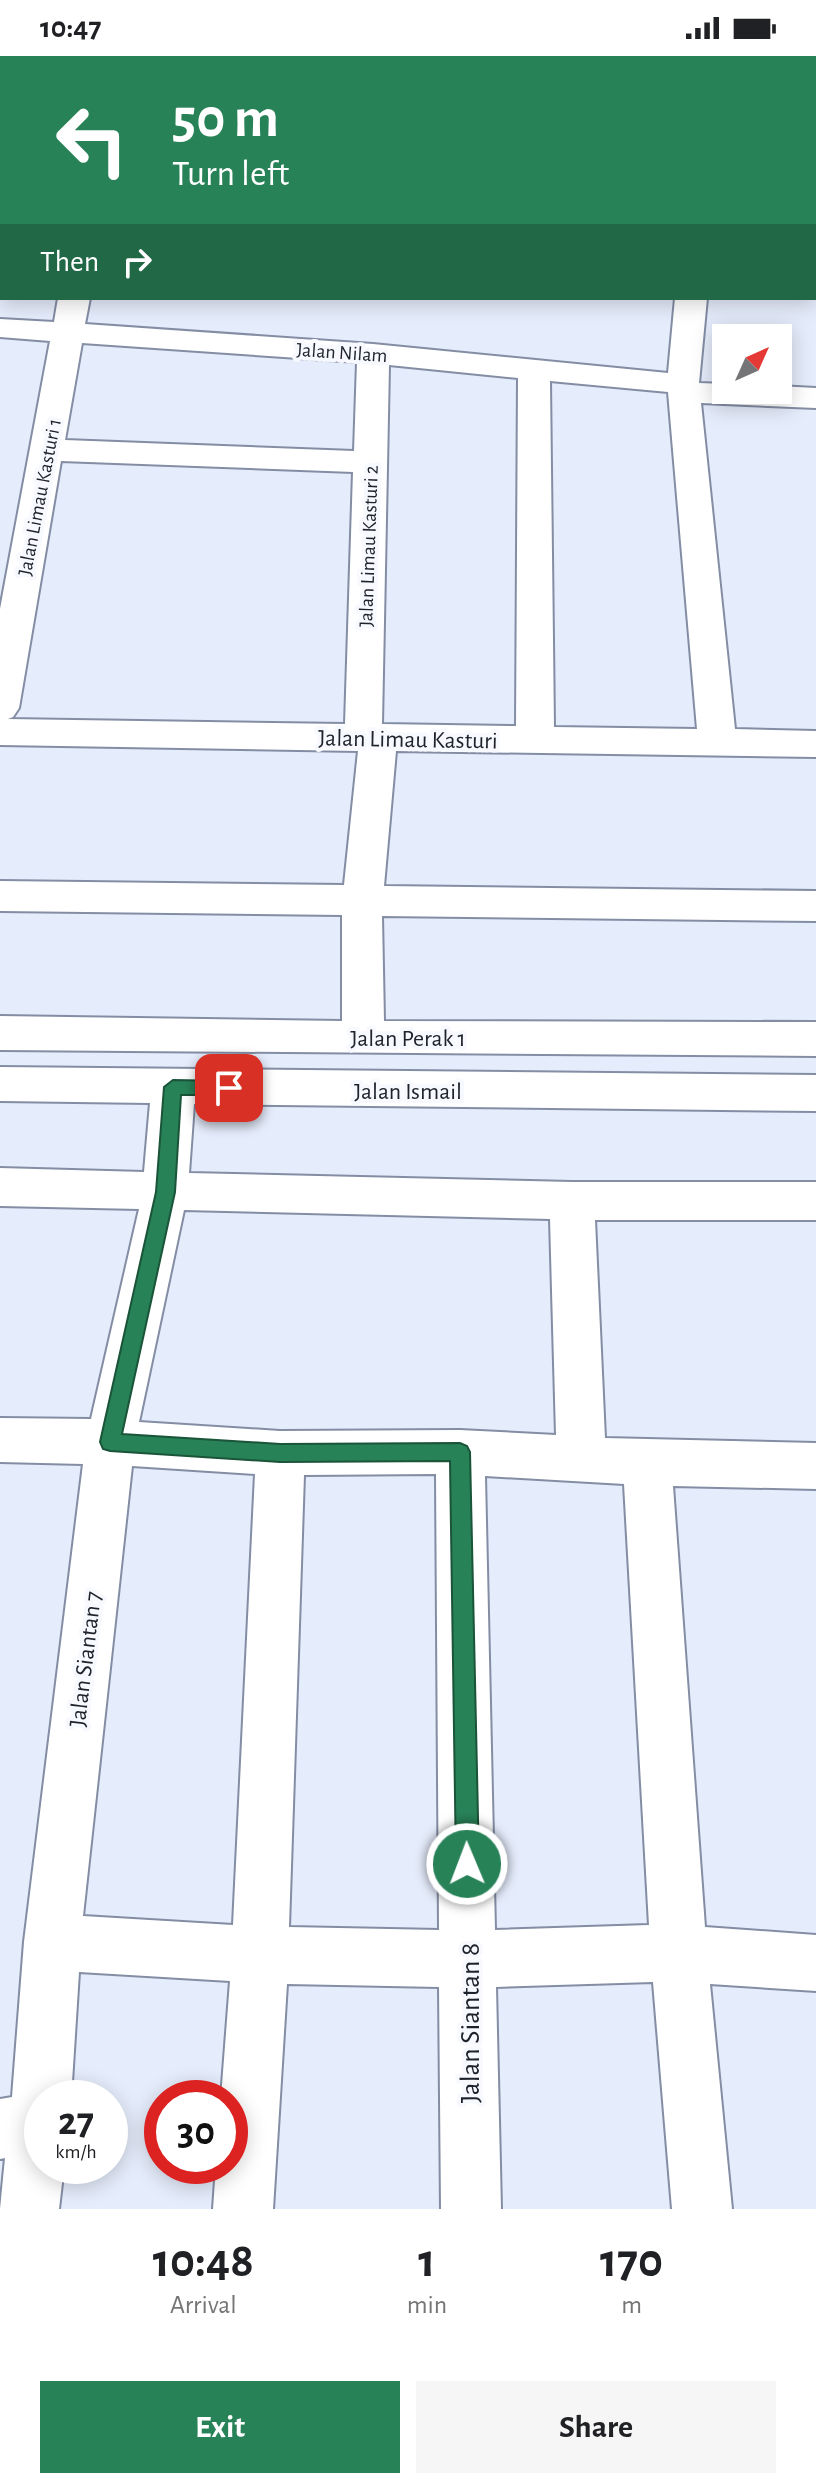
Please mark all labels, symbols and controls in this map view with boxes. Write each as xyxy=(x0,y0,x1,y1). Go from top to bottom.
text: 10:47 xyxy=(40,13,101,43)
icon: left xyxy=(40,88,144,192)
text: 50 m xyxy=(172,91,279,147)
text: Turn left xyxy=(172,156,289,192)
icon: right xyxy=(115,240,159,284)
text: Then xyxy=(40,247,99,277)
north arrow xyxy=(712,324,792,404)
map controls xyxy=(712,324,792,404)
street label: Jalan Nilam xyxy=(296,340,388,366)
street label: Jalan Limau Kasturi 1 xyxy=(15,417,65,578)
street label: Jalan Limau Kasturi 2 xyxy=(356,465,382,627)
street label: Jalan Limau Kasturi xyxy=(318,726,498,754)
street label: Jalan Perak 1 xyxy=(350,1027,466,1051)
pin xyxy=(195,1054,263,1122)
icon: arrive xyxy=(207,1066,251,1110)
street label: Jalan Ismail xyxy=(354,1080,462,1104)
street label: Jalan Siantan 7 xyxy=(66,1590,106,1728)
position arrow xyxy=(425,1822,509,1906)
street label: Jalan Siantan 8 xyxy=(457,1943,485,2103)
speed limit sign: 30 xyxy=(144,2080,248,2184)
text: 27 xyxy=(58,2102,94,2142)
text: km/h xyxy=(55,2142,97,2162)
text: 10:48 xyxy=(153,2238,254,2286)
text: 1 xyxy=(418,2238,436,2286)
text: 170 xyxy=(600,2238,663,2286)
text: Arrival xyxy=(170,2292,237,2318)
text: min xyxy=(407,2292,447,2318)
text: m xyxy=(621,2292,642,2318)
button: Exit xyxy=(40,2381,400,2473)
button: Share xyxy=(416,2381,776,2473)

